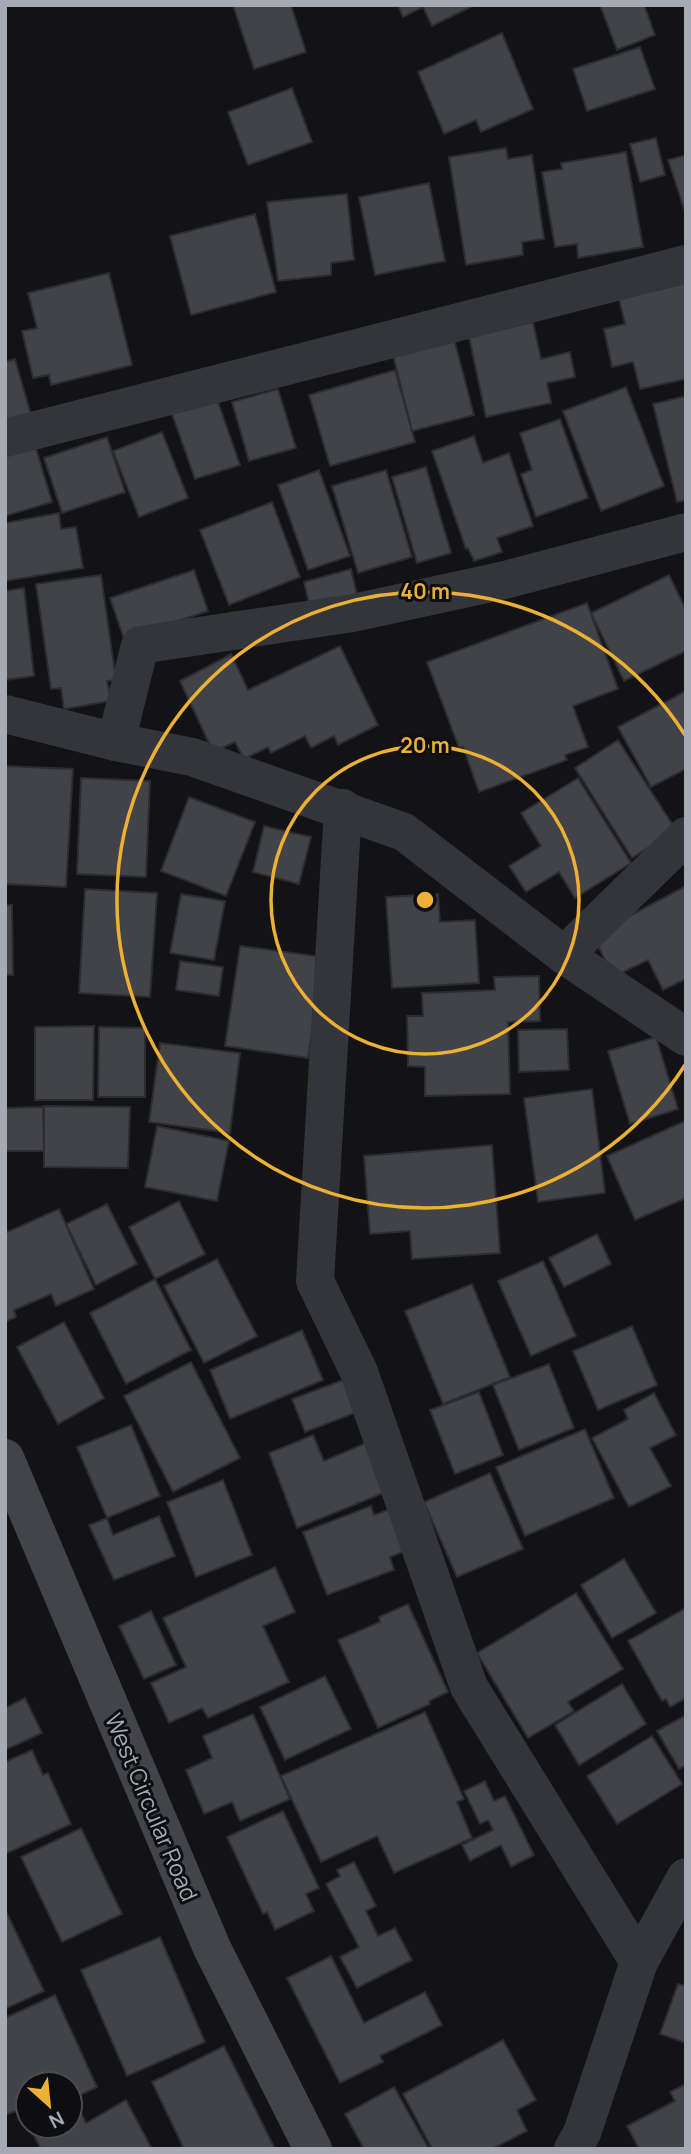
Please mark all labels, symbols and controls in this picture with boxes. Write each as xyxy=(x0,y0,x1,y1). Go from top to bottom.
text: 40 m xyxy=(400,577,450,605)
text: 20 m xyxy=(400,731,450,759)
centre of rings xyxy=(413,888,437,912)
street label: West Circular Road xyxy=(98,1708,206,1906)
north arrow xyxy=(14,2070,84,2140)
text: N xyxy=(45,2105,69,2135)

